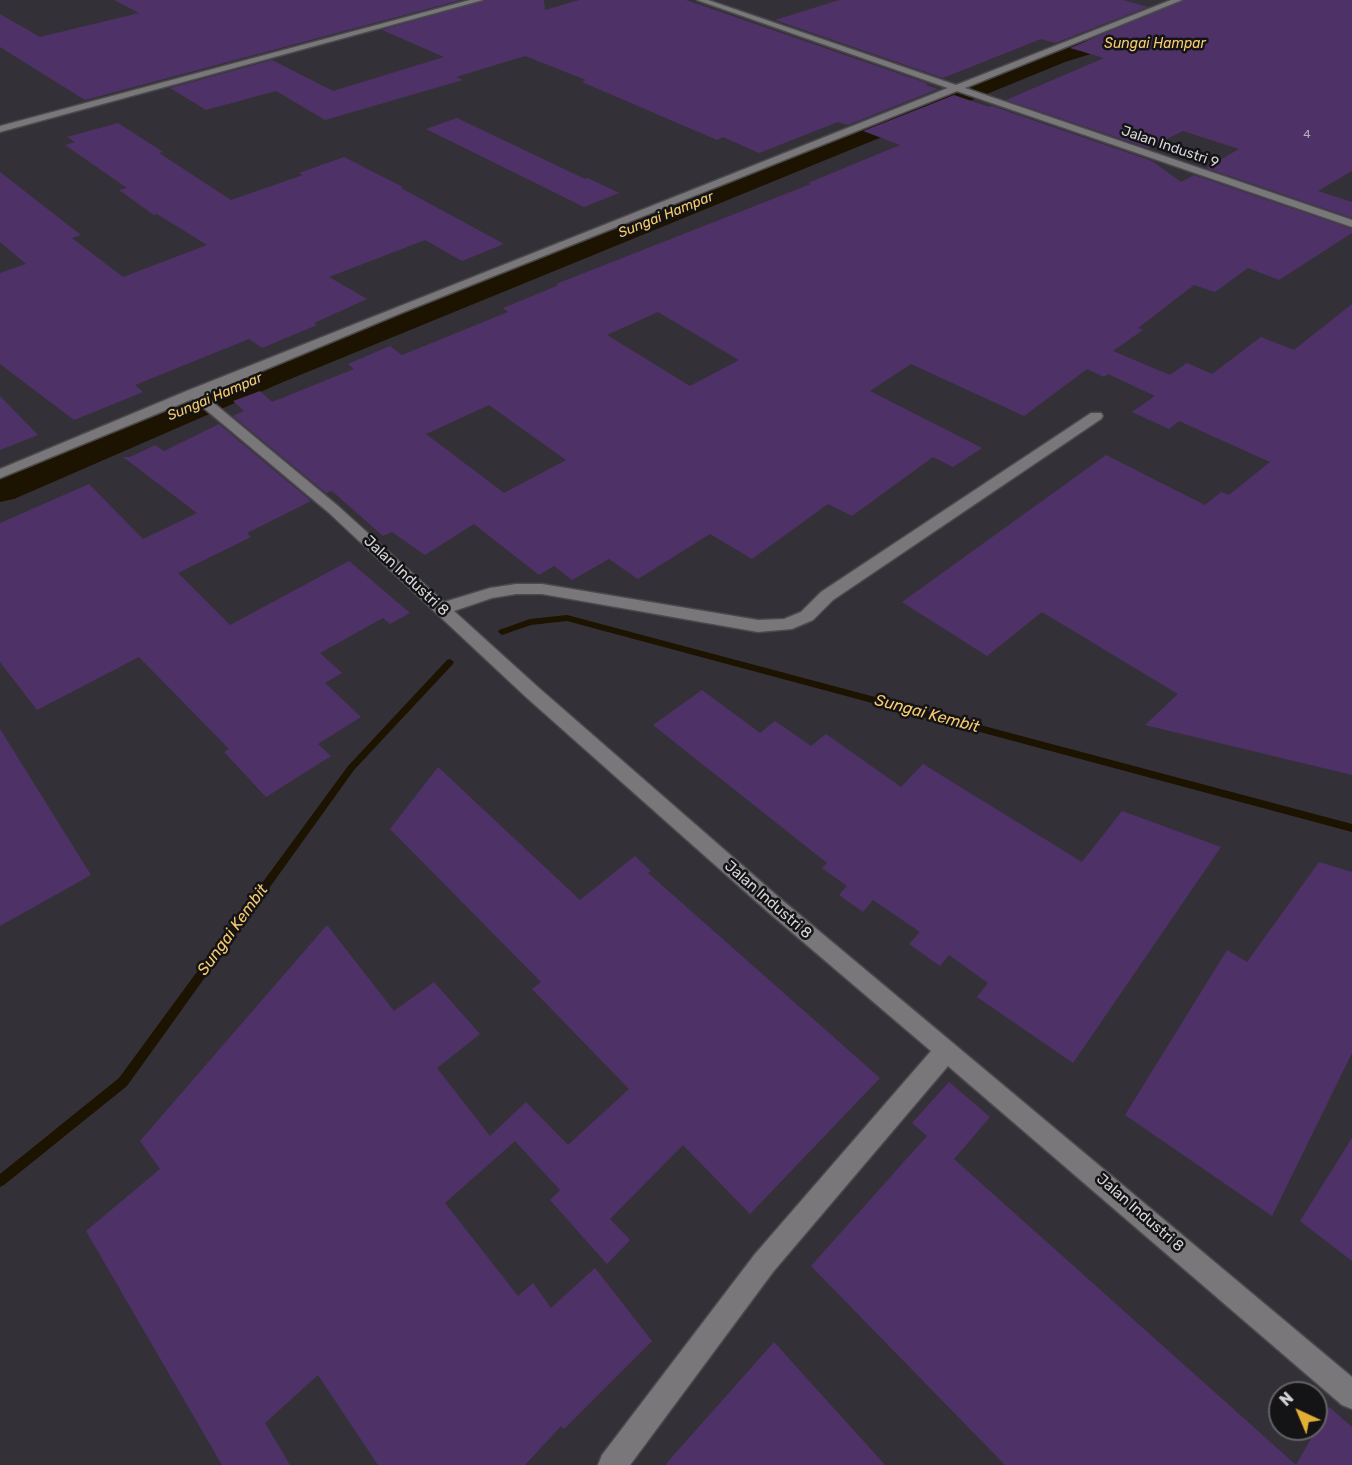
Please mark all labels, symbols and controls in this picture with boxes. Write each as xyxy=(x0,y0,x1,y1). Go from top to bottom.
water label: Sungai Hampar xyxy=(1104,36,1206,52)
street label: Jalan Industri 9 xyxy=(1119,123,1221,171)
house number: 4 xyxy=(1303,128,1311,142)
water label: Sungai Hampar xyxy=(616,188,716,242)
water label: Sungai Hampar xyxy=(165,369,265,425)
street label: Jalan Industri 8 xyxy=(360,532,452,620)
water label: Sungai Kembit xyxy=(873,691,981,737)
street label: Jalan Industri 8 xyxy=(721,857,815,943)
water label: Sungai Kembit xyxy=(194,881,272,979)
street label: Jalan Industri 8 xyxy=(1093,1170,1187,1256)
north arrow xyxy=(1268,1381,1328,1441)
text: N xyxy=(1276,1388,1297,1410)

